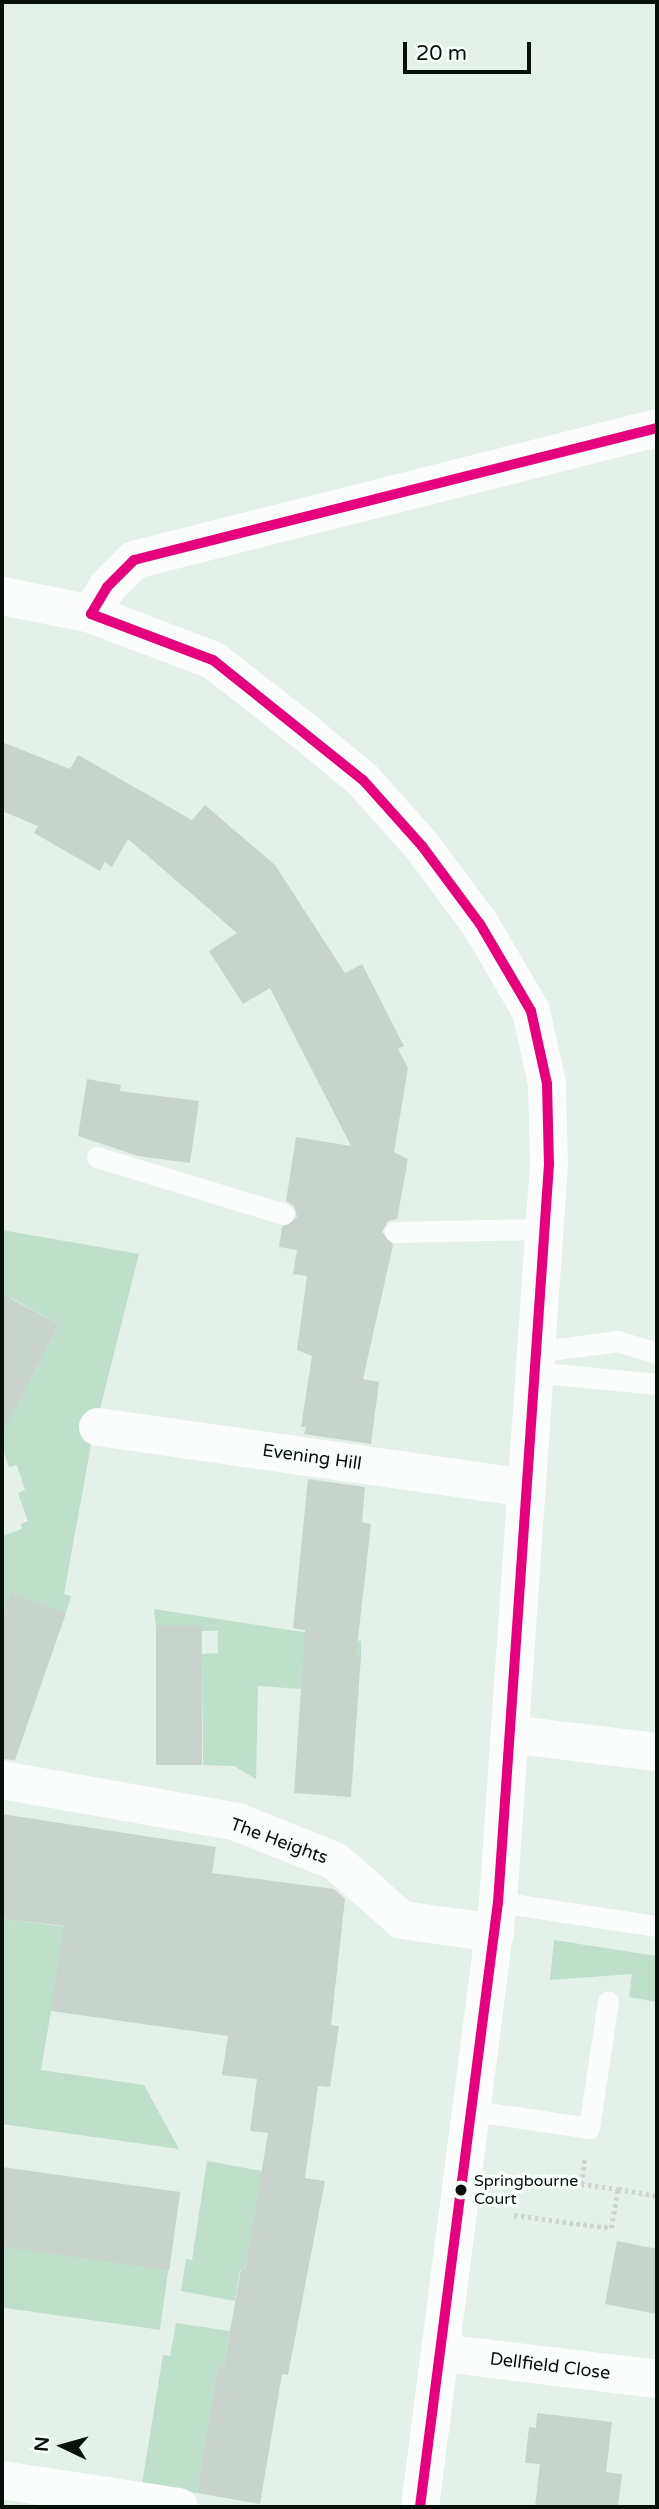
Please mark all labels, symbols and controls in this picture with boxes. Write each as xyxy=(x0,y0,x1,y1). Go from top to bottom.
scale bar xyxy=(407,28,535,72)
text: 20 m xyxy=(416,41,467,66)
street label: Evening Hill xyxy=(261,1439,363,1475)
street label: The Heights xyxy=(227,1813,331,1869)
place label: Springbourne Court xyxy=(474,2171,578,2209)
marker: Springbourne Court xyxy=(454,2183,468,2197)
street label: Dellfield Close xyxy=(489,2348,611,2384)
north arrow xyxy=(28,2411,98,2481)
text: N xyxy=(30,2436,54,2453)

